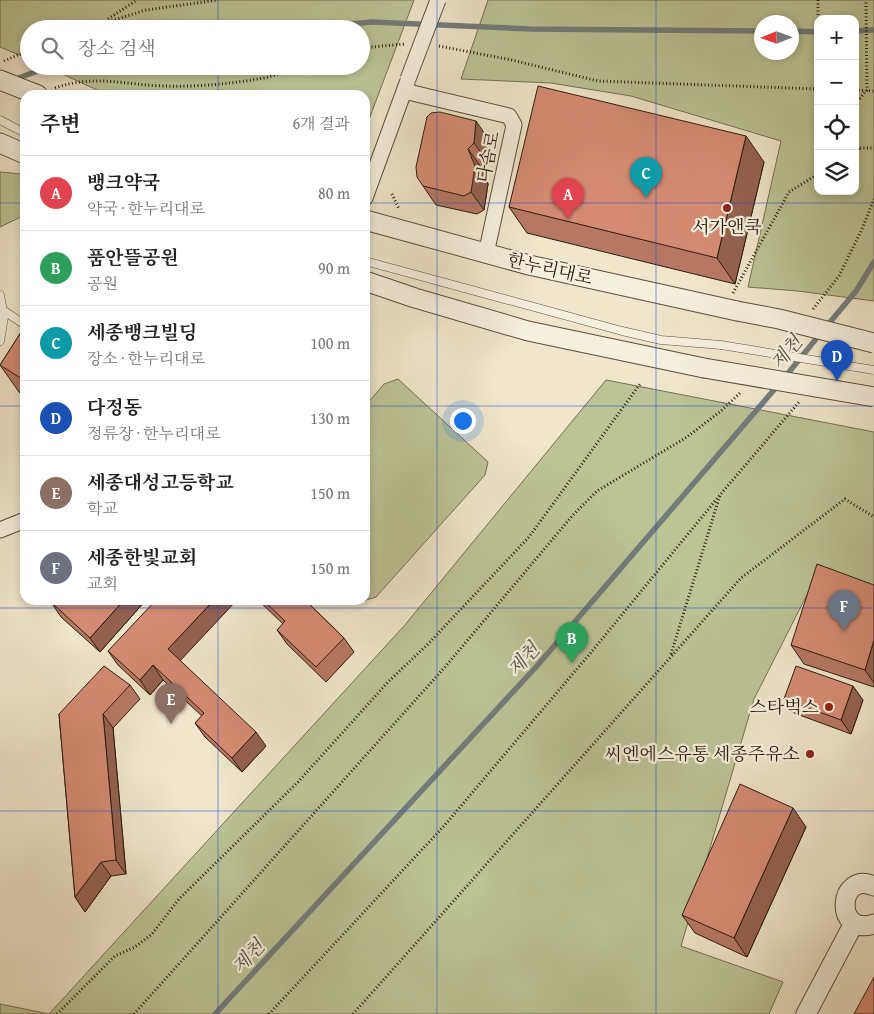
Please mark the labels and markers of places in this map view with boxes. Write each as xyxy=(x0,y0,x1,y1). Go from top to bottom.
pin: C xyxy=(630,157,662,198)
pin: A xyxy=(552,178,584,219)
marker: 서가앤쿡 xyxy=(721,202,733,214)
place label: 서가앤쿡 xyxy=(692,213,762,240)
pin: D xyxy=(821,340,853,381)
pin: F xyxy=(828,590,860,631)
pin: B xyxy=(556,622,588,663)
pin: E xyxy=(155,683,187,724)
place label: 스타벅스 xyxy=(749,693,820,720)
marker: 스타벅스 xyxy=(823,701,835,713)
place label: 씨엔에스유통 세종주유소 xyxy=(605,740,800,767)
marker: 씨엔에스유통 세종주유소 xyxy=(804,748,816,760)

